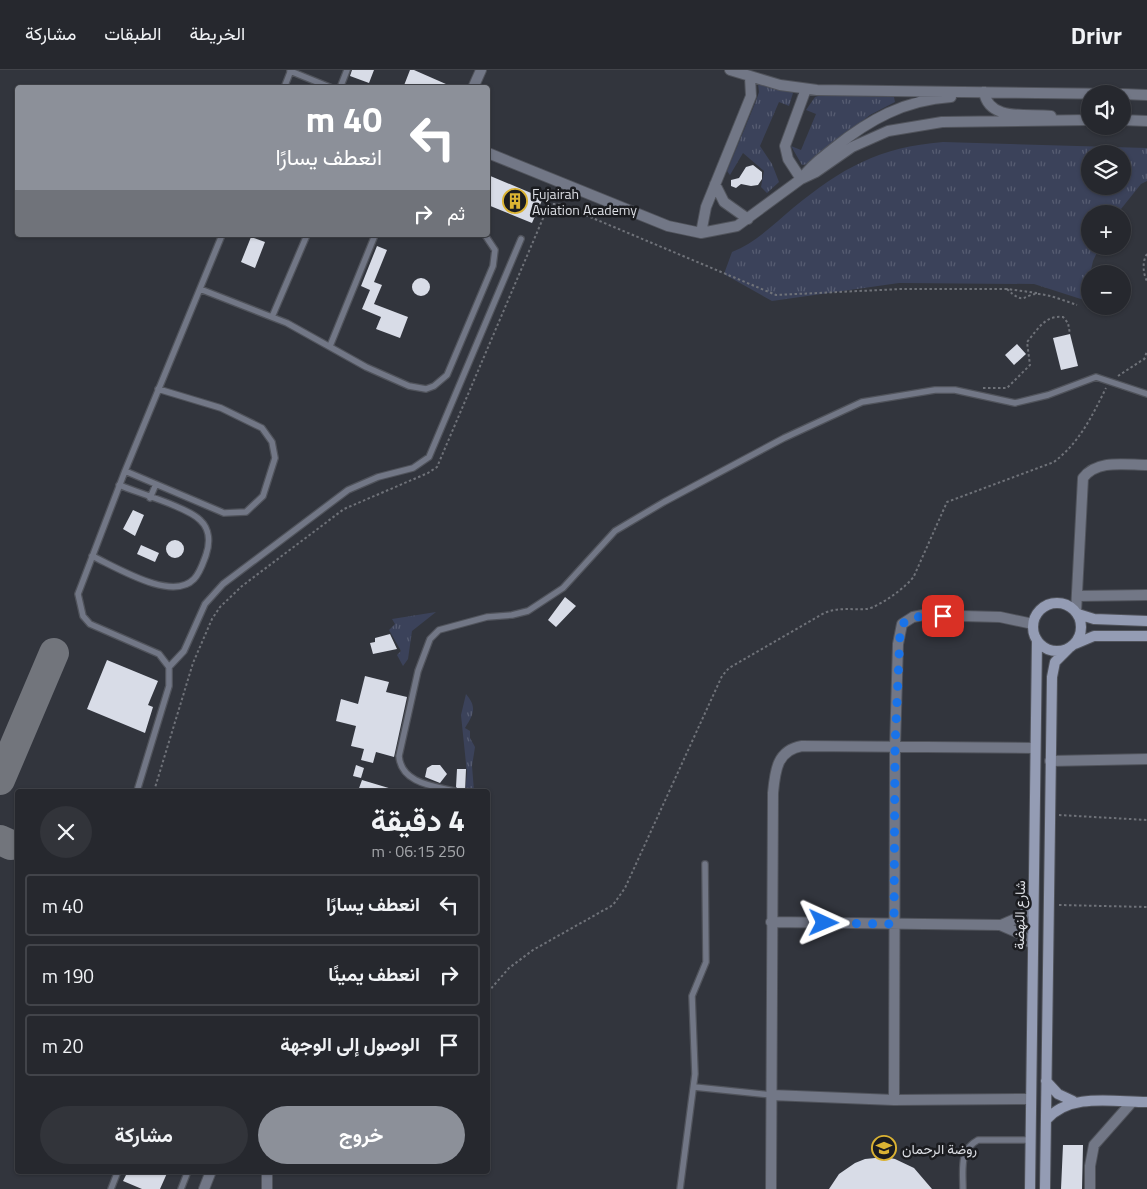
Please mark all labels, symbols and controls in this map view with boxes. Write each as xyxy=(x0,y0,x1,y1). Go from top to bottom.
text: Drivr xyxy=(1071,17,1122,53)
text: مشاركة xyxy=(25,20,76,47)
text: الطبقات xyxy=(104,20,161,47)
text: الخريطة xyxy=(189,20,245,47)
map controls xyxy=(1081,85,1131,315)
button: sound xyxy=(1081,85,1131,135)
text: 40 m xyxy=(306,92,382,146)
icon: left xyxy=(400,105,465,170)
text: انعطف يسارًا xyxy=(276,140,382,174)
button: layers xyxy=(1081,145,1131,195)
place label: Fujairah Aviation Academy xyxy=(532,183,637,220)
building icon: Fujairah Aviation Academy xyxy=(502,188,528,214)
text: ثم xyxy=(447,198,465,227)
icon: right xyxy=(409,200,437,228)
button: + xyxy=(1081,205,1131,255)
button: − xyxy=(1081,265,1131,315)
pin xyxy=(922,595,964,637)
icon: arrive xyxy=(929,602,957,630)
text: 4 دقيقة xyxy=(371,797,465,843)
button: close xyxy=(40,806,92,858)
text: 250 m · 06:15 xyxy=(371,839,465,863)
street label: شارع النهضة xyxy=(1008,880,1031,950)
text: انعطف يسارًا xyxy=(326,889,420,918)
text: 40 m xyxy=(42,891,83,920)
icon: left xyxy=(435,891,463,919)
position arrow xyxy=(797,896,849,948)
text: انعطف يمينًا xyxy=(328,959,420,988)
text: 190 m xyxy=(42,961,94,990)
icon: right xyxy=(435,961,463,989)
text: الوصول إلى الوجهة xyxy=(280,1029,420,1058)
text: 20 m xyxy=(42,1031,83,1060)
icon: arrive xyxy=(435,1031,463,1059)
button: مشاركة xyxy=(40,1106,248,1164)
button: خروج xyxy=(258,1106,465,1164)
school or university icon: روضة الرحمان xyxy=(871,1135,897,1161)
place label: روضة الرحمان xyxy=(902,1138,977,1159)

